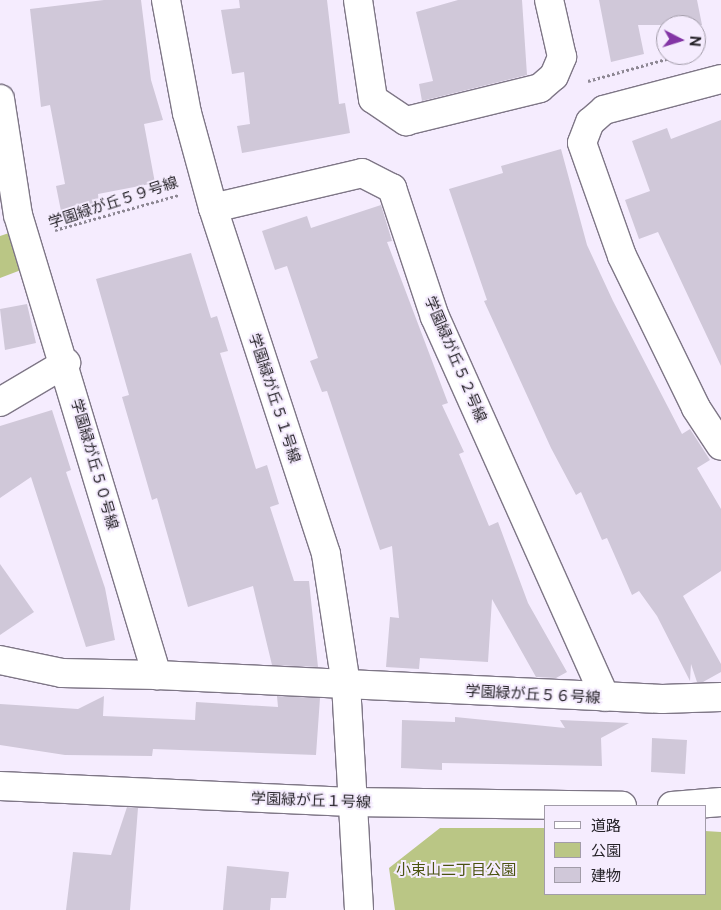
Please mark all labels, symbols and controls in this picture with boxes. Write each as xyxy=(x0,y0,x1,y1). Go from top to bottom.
north arrow xyxy=(656,15,706,65)
text: N xyxy=(687,35,703,47)
street label: 学園緑が丘５９号線 xyxy=(46,173,180,231)
street label: 学園緑が丘５２号線 xyxy=(421,293,491,425)
street label: 学園緑が丘５１号線 xyxy=(246,331,304,465)
street label: 学園緑が丘５０号線 xyxy=(68,397,122,531)
street label: 学園緑が丘５６号線 xyxy=(465,681,601,707)
street label: 学園緑が丘１号線 xyxy=(251,789,371,811)
legend xyxy=(544,805,706,895)
text: 道路 xyxy=(591,817,621,834)
text: 公園 xyxy=(591,842,621,859)
park label: 小束山二丁目公園 xyxy=(396,861,516,879)
text: 建物 xyxy=(591,867,621,884)

